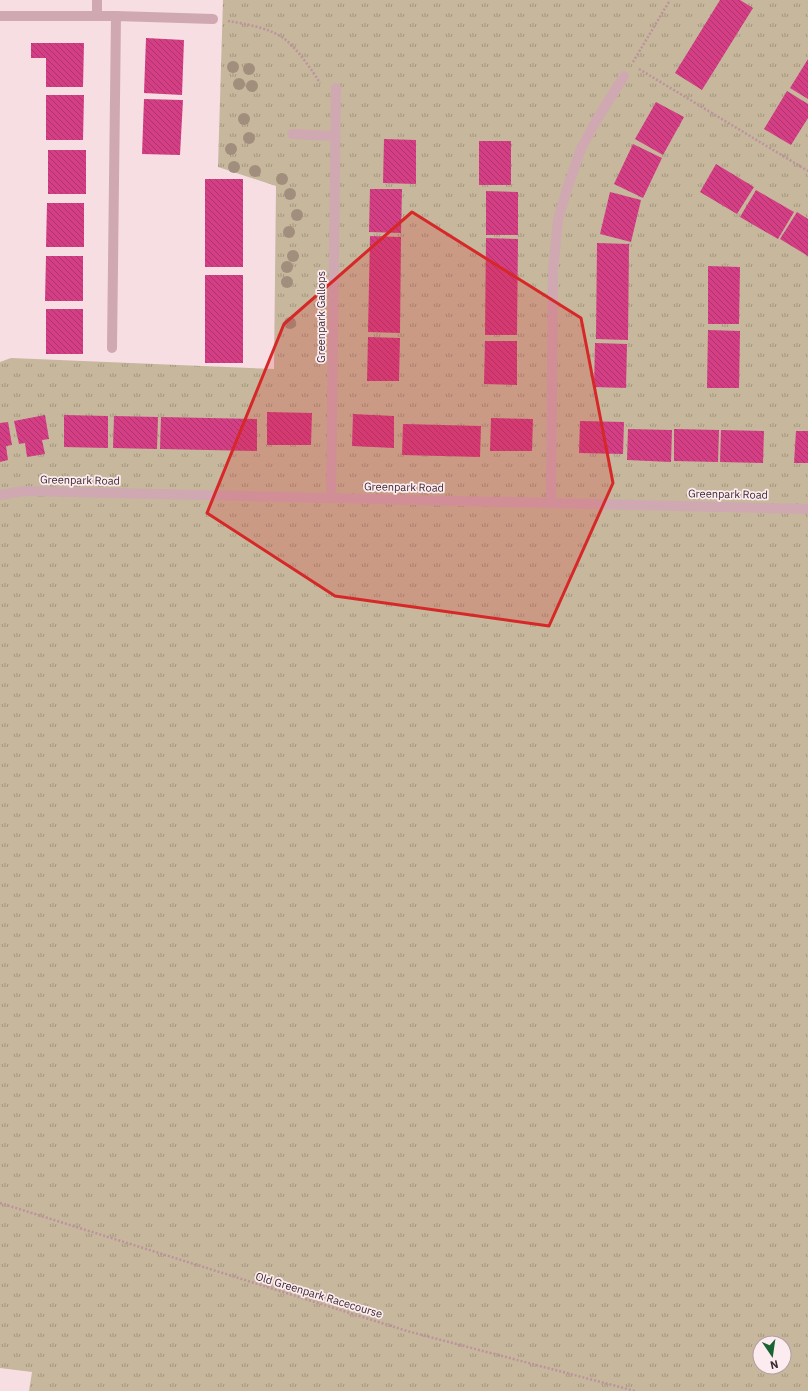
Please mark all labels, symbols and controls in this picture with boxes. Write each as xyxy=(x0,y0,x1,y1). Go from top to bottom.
street label: Greenpark Gallops xyxy=(314,271,328,363)
street label: Greenpark Road xyxy=(40,472,120,488)
street label: Greenpark Road xyxy=(364,479,444,495)
street label: Greenpark Road xyxy=(688,486,768,502)
street label: Old Greenpark Racecourse xyxy=(254,1269,384,1321)
north arrow xyxy=(752,1335,792,1375)
text: N xyxy=(769,1357,780,1372)

